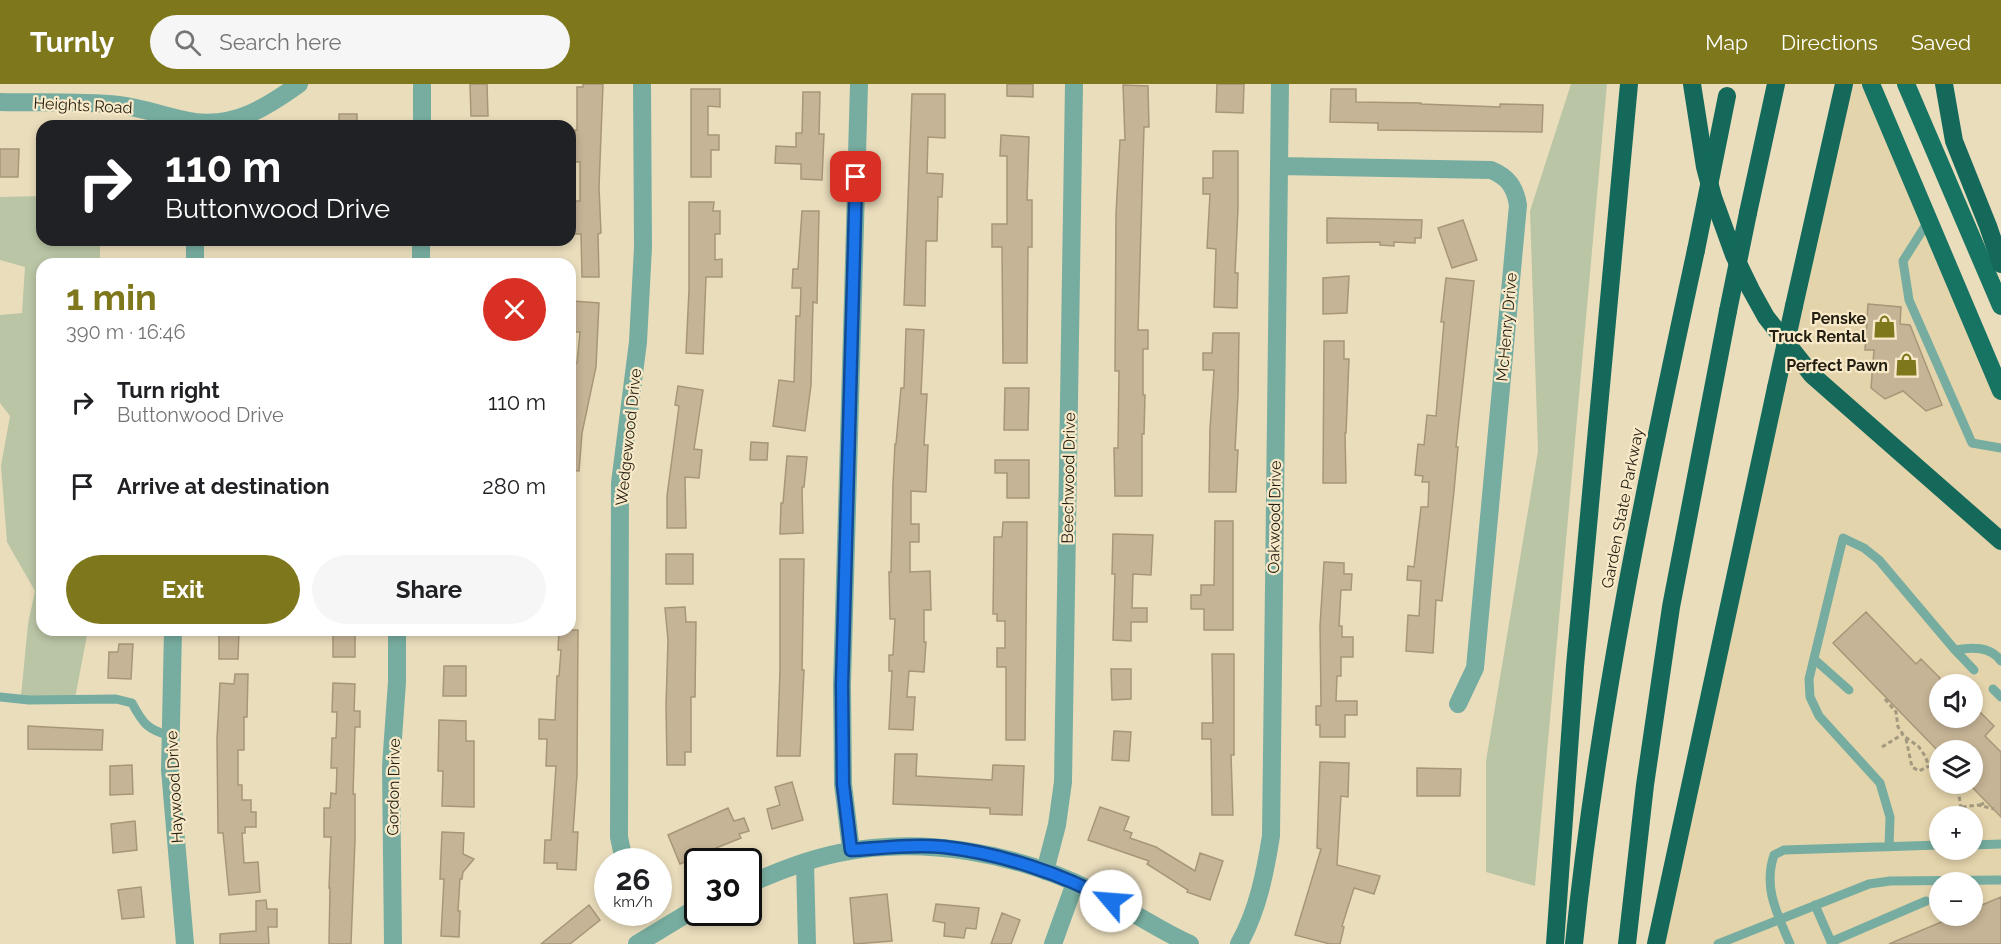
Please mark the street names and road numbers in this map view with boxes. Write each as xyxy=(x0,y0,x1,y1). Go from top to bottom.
street label: Heights Road xyxy=(33,93,133,118)
street label: McHenry Drive xyxy=(1492,272,1521,382)
street label: Wedgewood Drive xyxy=(612,367,645,507)
street label: Beechwood Drive xyxy=(1058,412,1079,544)
street label: Garden State Parkway xyxy=(1598,426,1647,590)
street label: Oakwood Drive xyxy=(1264,460,1285,574)
street label: Haywood Drive xyxy=(162,730,187,844)
street label: Gordon Drive xyxy=(383,738,404,836)

